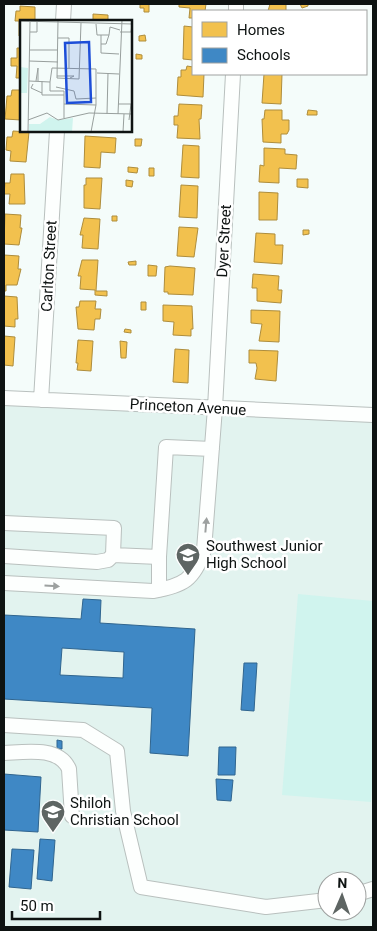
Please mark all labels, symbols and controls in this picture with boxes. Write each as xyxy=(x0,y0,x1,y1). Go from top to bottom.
legend xyxy=(192,10,367,75)
inset map xyxy=(20,20,132,132)
text: Homes xyxy=(237,21,285,39)
text: Schools xyxy=(237,46,291,64)
street label: Dyer Street xyxy=(213,204,235,278)
street label: Carlton Street xyxy=(38,220,60,312)
street label: Princeton Avenue xyxy=(129,395,247,419)
one-way arrow xyxy=(202,516,210,532)
place label: Southwest Junior High School xyxy=(206,537,323,572)
school or university icon: Southwest Junior High School xyxy=(175,542,201,576)
one-way arrow xyxy=(45,582,61,590)
place label: Shiloh Christian School xyxy=(70,794,179,829)
school or university icon: Shiloh Christian School xyxy=(40,799,66,833)
north arrow xyxy=(317,871,367,921)
text: N xyxy=(337,875,348,891)
scale bar xyxy=(12,888,100,920)
text: 50 m xyxy=(20,897,54,915)

